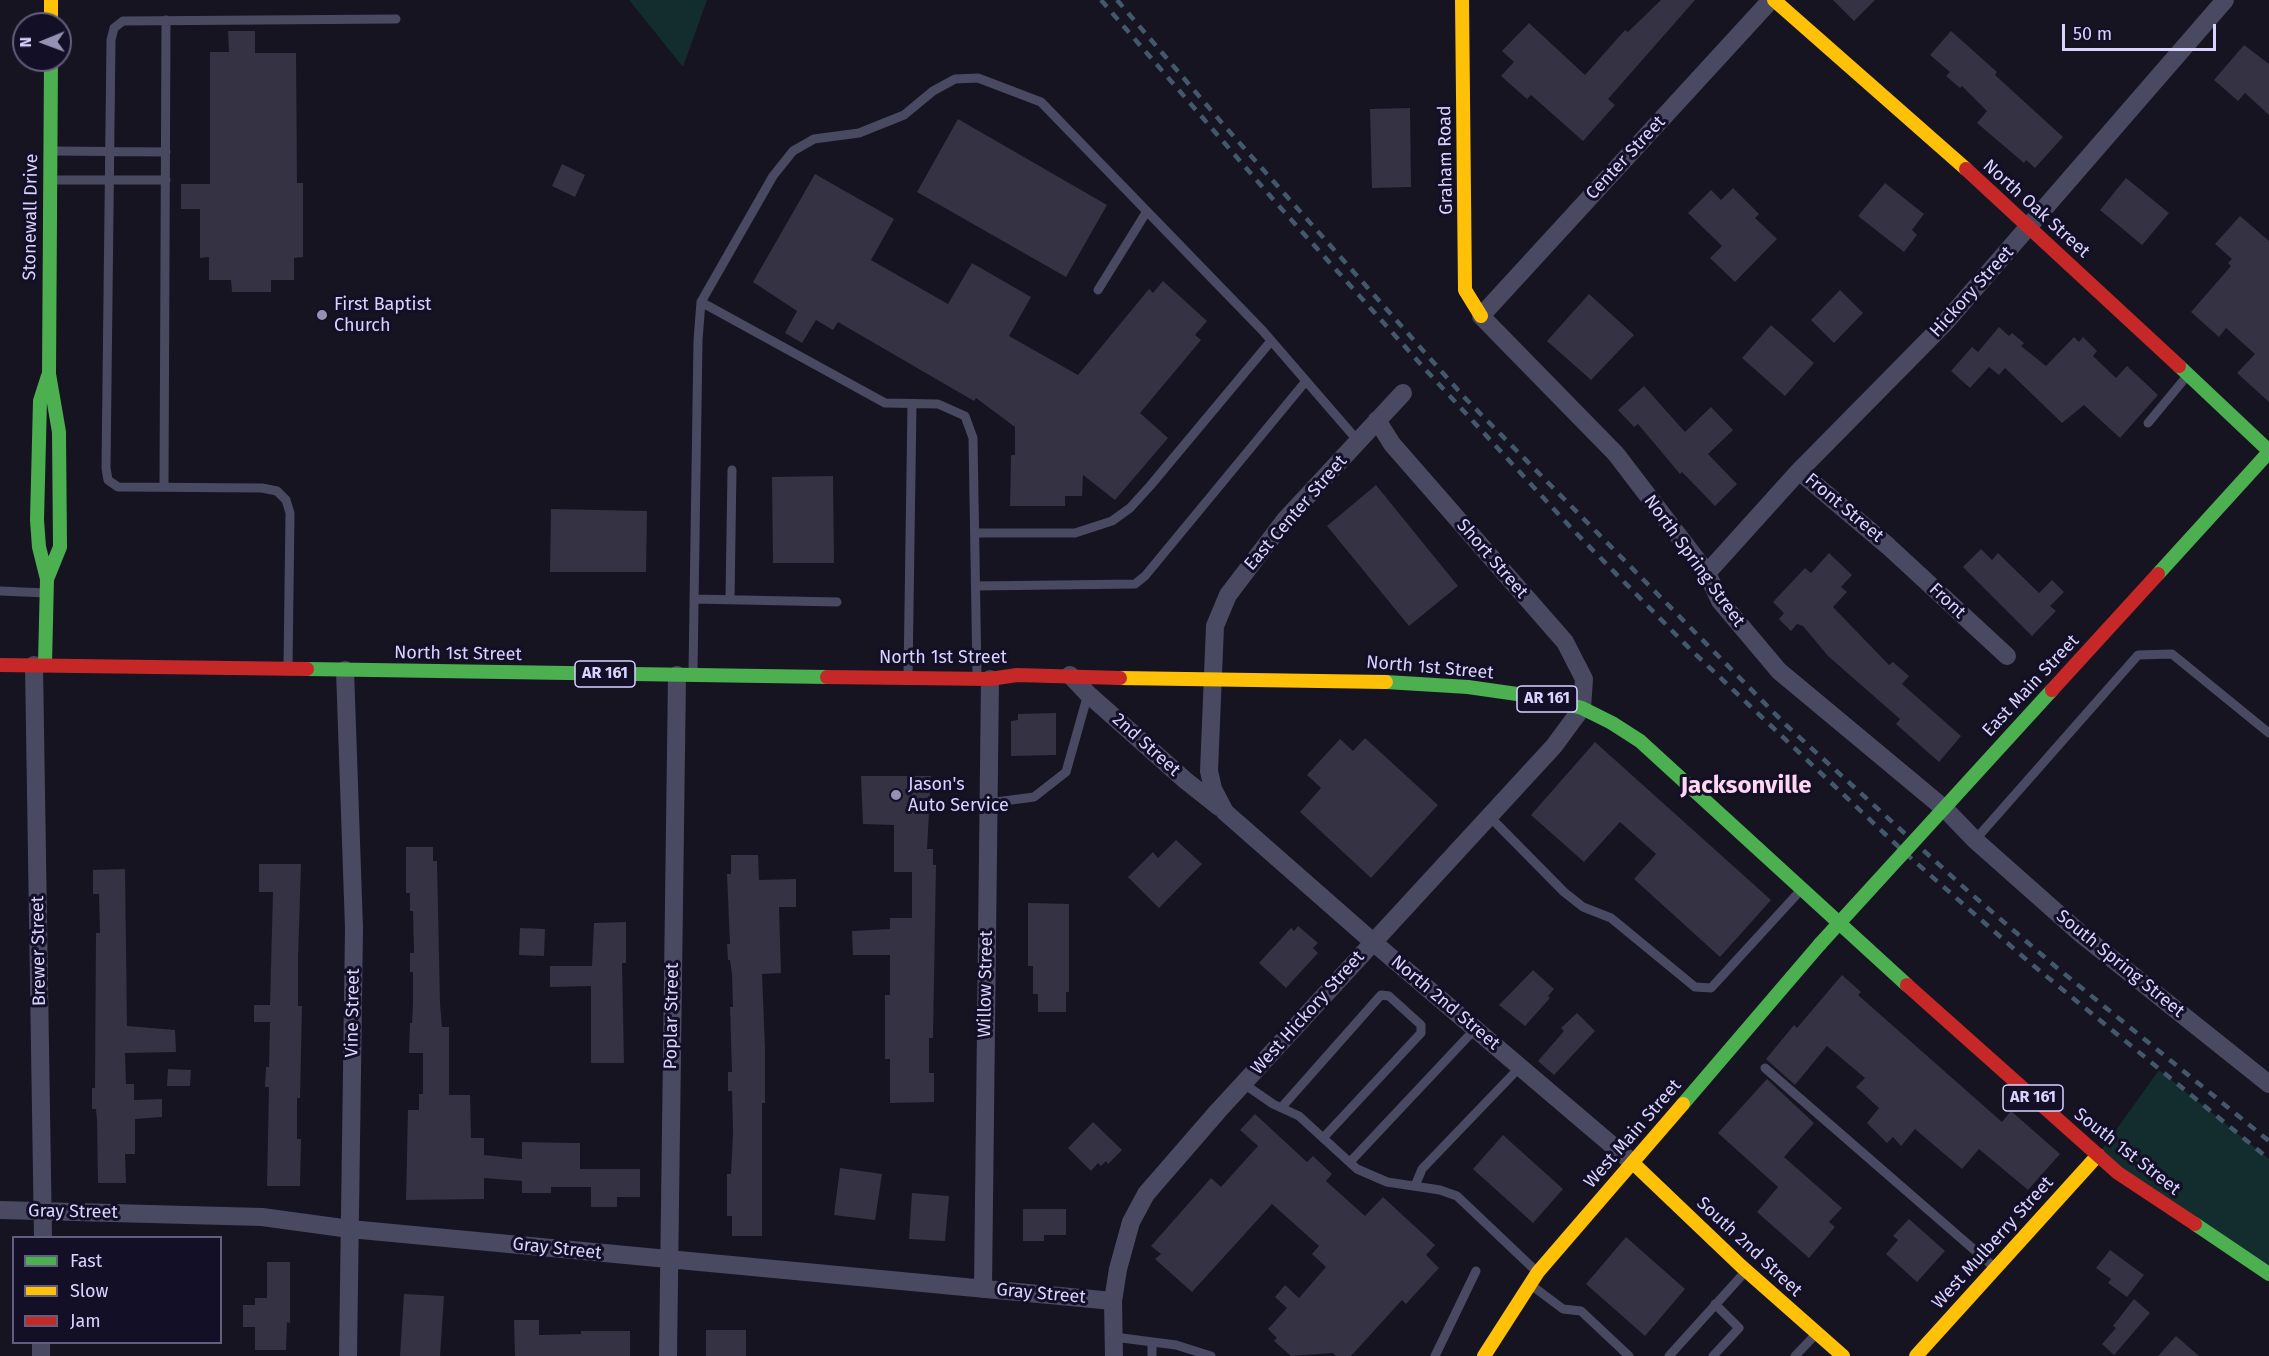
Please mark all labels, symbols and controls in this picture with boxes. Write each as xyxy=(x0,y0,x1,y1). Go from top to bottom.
north arrow xyxy=(12,12,72,72)
scale bar xyxy=(2065,12,2220,50)
text: 50 m xyxy=(2073,23,2112,45)
text: N xyxy=(16,37,35,48)
street label: Graham Road xyxy=(1434,105,1458,215)
street label: Center Street xyxy=(1582,112,1670,204)
street label: Stonewall Drive xyxy=(19,153,43,281)
street label: North Oak Street xyxy=(1978,155,2094,263)
street label: Hickory Street xyxy=(1926,242,2018,342)
place label: First Baptist Church xyxy=(334,294,432,336)
marker: First Baptist Church xyxy=(315,308,329,322)
street label: East Center Street xyxy=(1240,451,1352,575)
street label: Front Street xyxy=(1800,469,1888,547)
street label: North Spring Street xyxy=(1639,491,1749,631)
street label: Short Street xyxy=(1452,515,1532,603)
street label: Front xyxy=(1924,579,1970,623)
street label: East Main Street xyxy=(1978,630,2084,742)
street label: North 1st Street xyxy=(394,642,522,666)
street label: North 1st Street xyxy=(879,647,1007,669)
street label: North 1st Street xyxy=(1365,652,1495,684)
road number: AR 161 xyxy=(575,661,635,687)
road number: AR 161 xyxy=(1517,686,1577,712)
street label: 2nd Street xyxy=(1108,709,1184,781)
district label: Jacksonville xyxy=(1680,772,1812,800)
place label: Jason's Auto Service xyxy=(908,774,1009,816)
marker: Jason's Auto Service xyxy=(889,788,903,802)
street label: Brewer Street xyxy=(27,896,51,1006)
street label: South Spring Street xyxy=(2052,906,2188,1022)
street label: Willow Street xyxy=(974,930,998,1038)
street label: West Hickory Street xyxy=(1247,947,1369,1079)
street label: North 2nd Street xyxy=(1386,951,1504,1055)
street label: Poplar Street xyxy=(660,962,684,1070)
street label: Vine Street xyxy=(341,968,365,1058)
street label: West Main Street xyxy=(1580,1075,1686,1193)
road number: AR 161 xyxy=(2003,1085,2063,1111)
street label: South 1st Street xyxy=(2070,1104,2184,1200)
street label: West Mulberry Street xyxy=(1928,1172,2058,1314)
street label: South 2nd Street xyxy=(1692,1193,1806,1301)
street label: Gray Street xyxy=(28,1200,118,1224)
street label: Gray Street xyxy=(511,1234,603,1264)
legend xyxy=(12,1236,222,1344)
text: Fast xyxy=(70,1250,102,1272)
street label: Gray Street xyxy=(995,1279,1087,1309)
text: Slow xyxy=(70,1280,108,1302)
text: Jam xyxy=(70,1310,101,1332)

